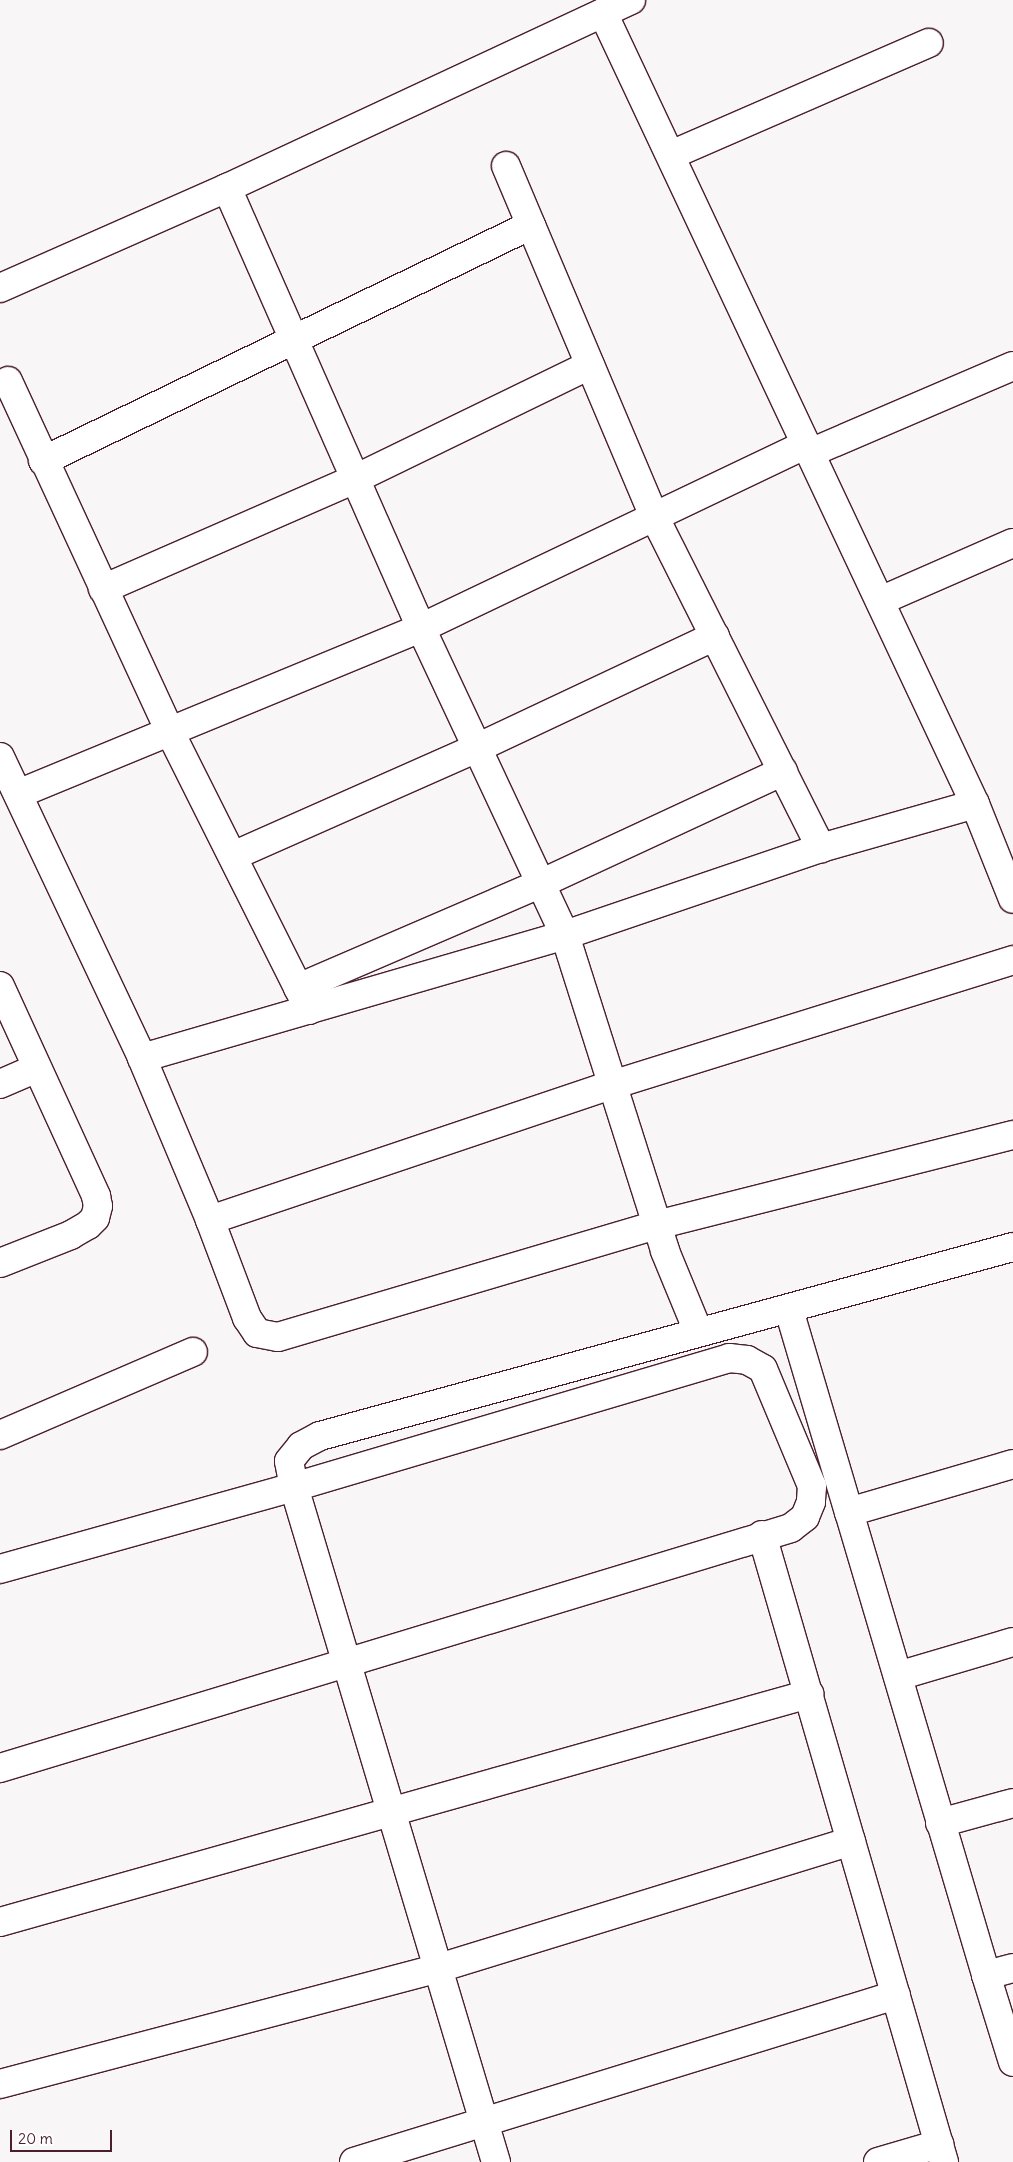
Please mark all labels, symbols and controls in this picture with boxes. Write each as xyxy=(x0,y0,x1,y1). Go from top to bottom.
scale bar xyxy=(12,2120,115,2152)
text: 20 m xyxy=(18,2129,53,2148)

